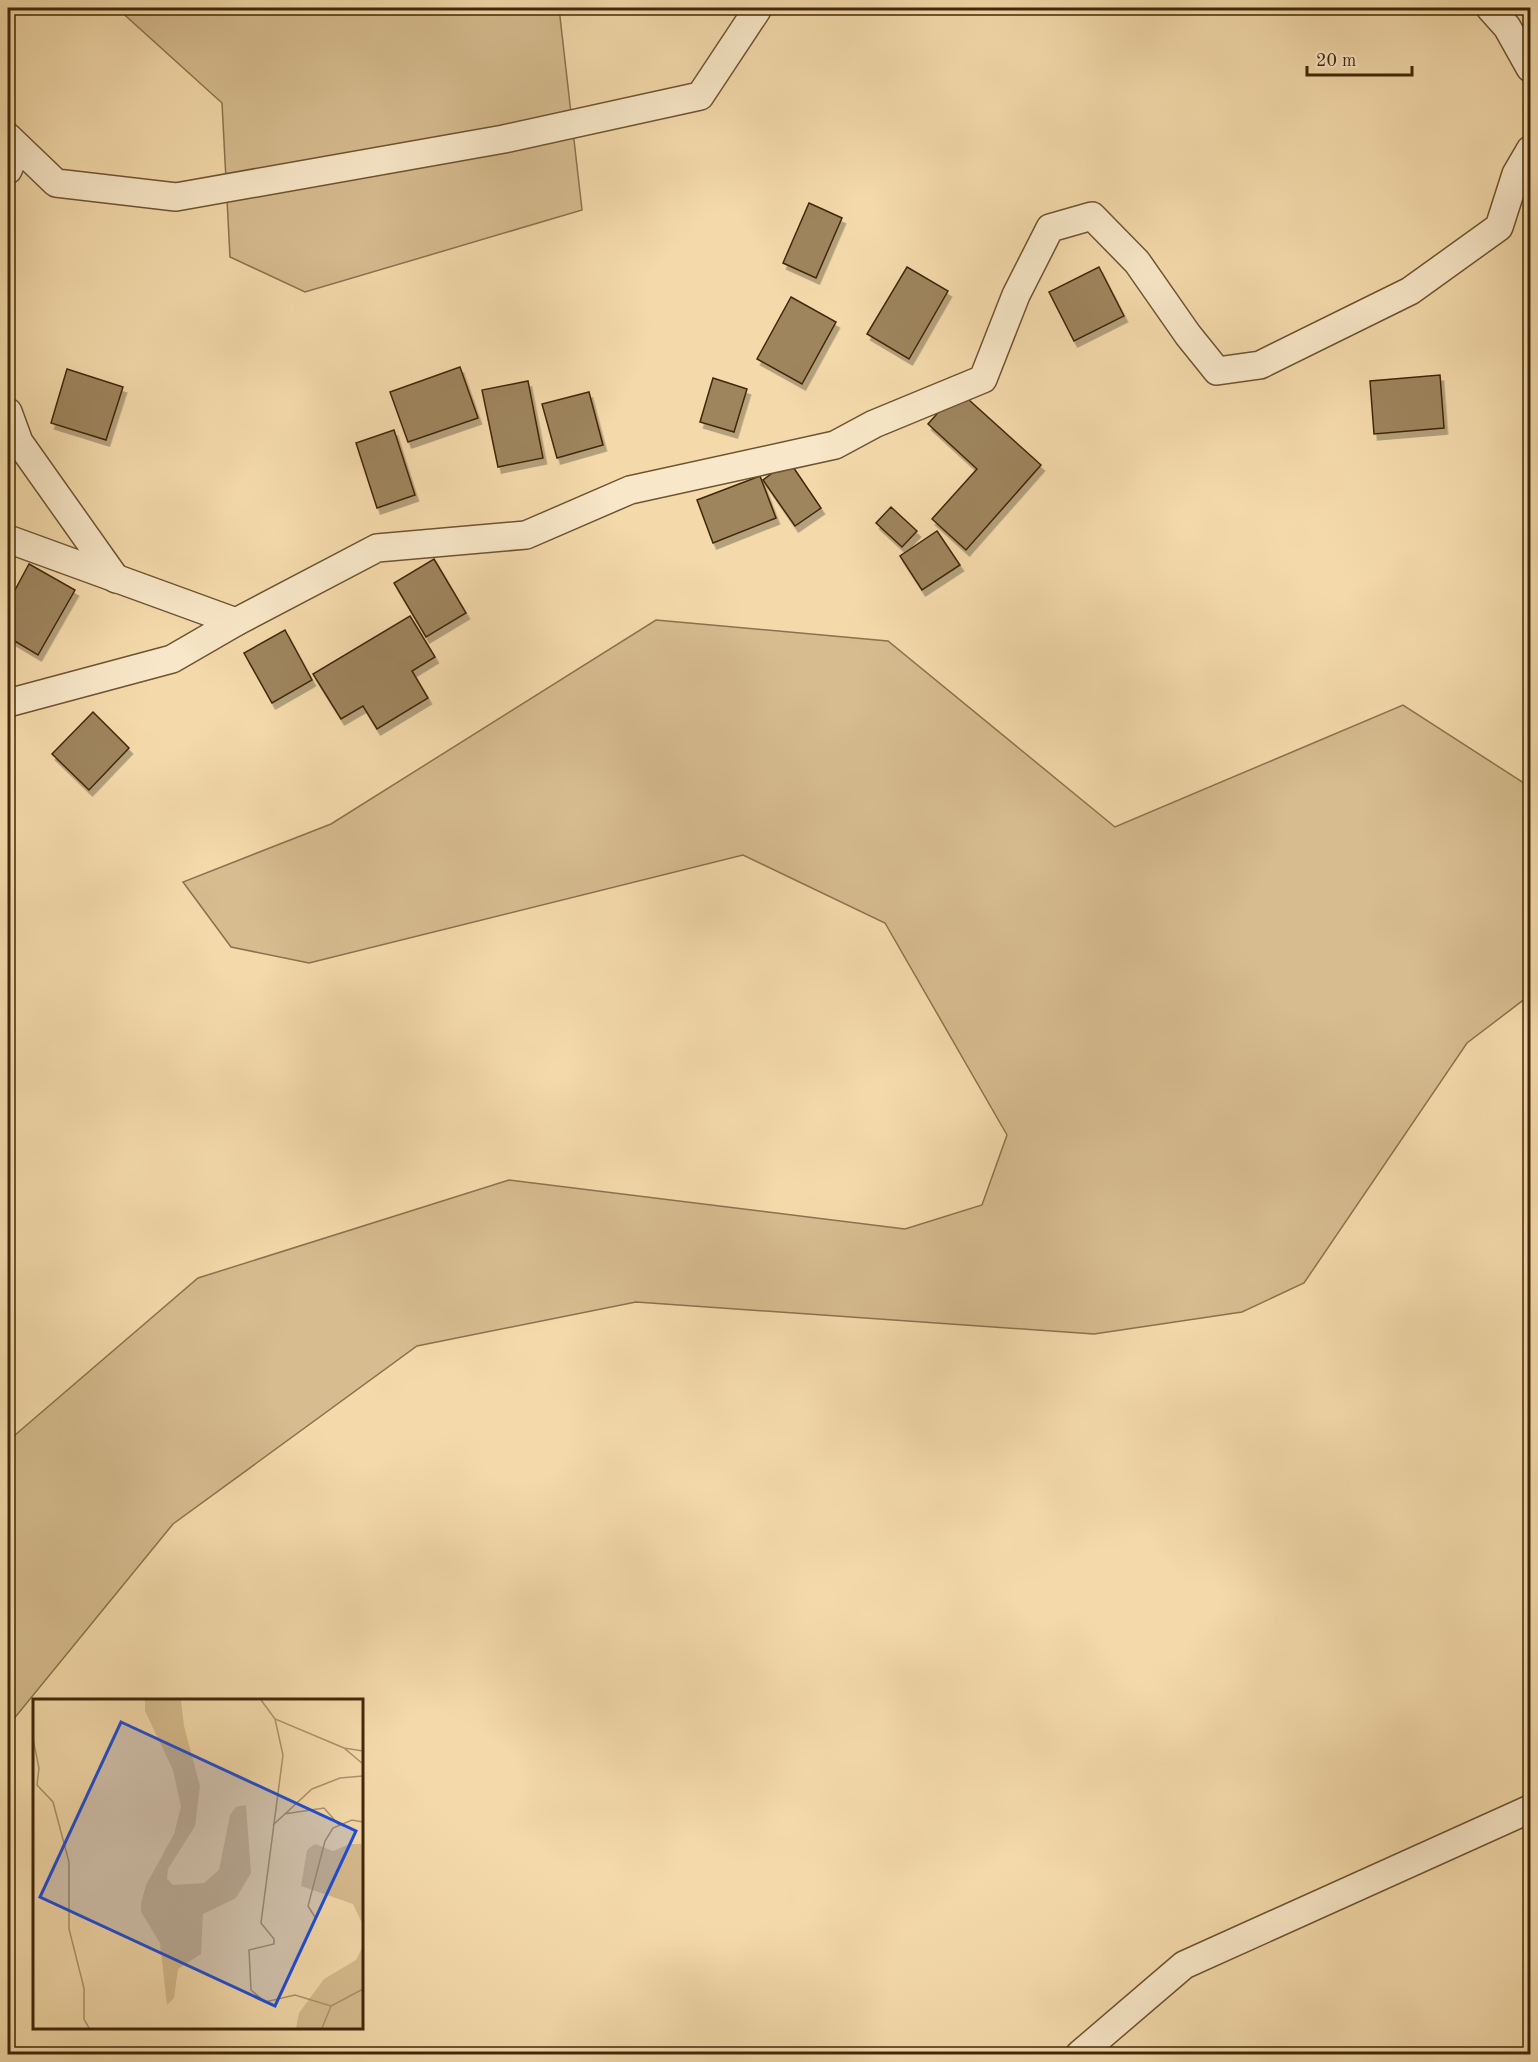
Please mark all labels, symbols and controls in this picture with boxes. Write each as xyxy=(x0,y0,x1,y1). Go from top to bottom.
scale bar xyxy=(1307,39,1412,77)
text: 20 m xyxy=(1316,52,1356,70)
inset map xyxy=(33,1699,363,2029)

